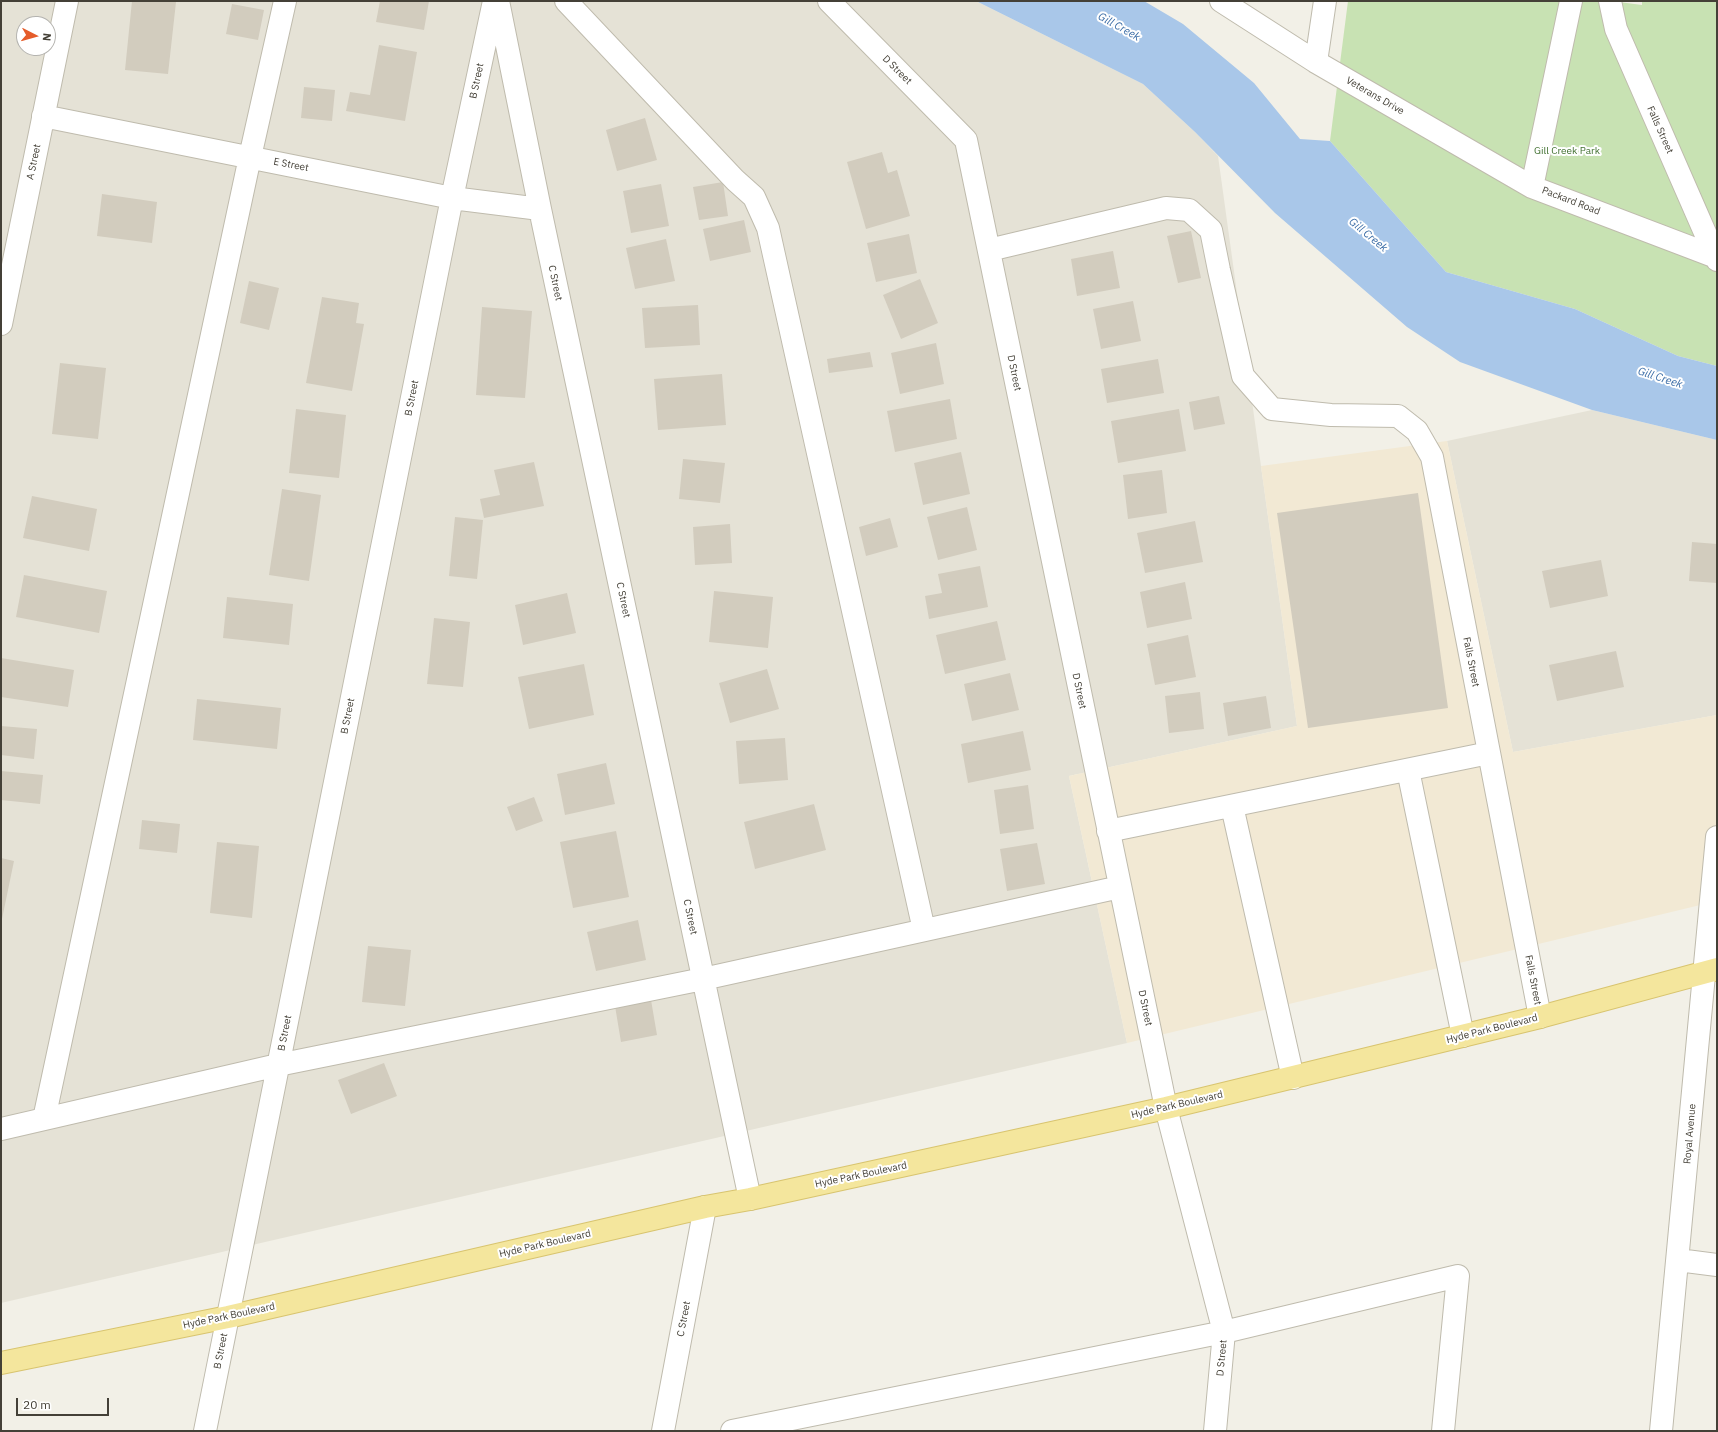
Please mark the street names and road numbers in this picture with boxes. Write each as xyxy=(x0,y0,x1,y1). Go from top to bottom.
street label: D Street xyxy=(880,53,914,87)
street label: B Street xyxy=(467,62,487,100)
street label: Veterans Drive xyxy=(1344,74,1406,118)
street label: Falls Street xyxy=(1644,104,1676,156)
street label: A Street xyxy=(24,143,44,181)
street label: E Street xyxy=(272,156,310,174)
street label: Packard Road xyxy=(1540,184,1602,218)
street label: C Street xyxy=(545,264,565,302)
street label: D Street xyxy=(1004,354,1024,392)
street label: B Street xyxy=(403,379,421,417)
street label: C Street xyxy=(613,581,633,619)
street label: Falls Street xyxy=(1460,636,1482,688)
street label: D Street xyxy=(1069,672,1089,710)
street label: B Street xyxy=(339,697,357,735)
street label: C Street xyxy=(680,898,700,936)
street label: Falls Street xyxy=(1522,954,1544,1006)
street label: D Street xyxy=(1135,989,1155,1027)
street label: Hyde Park Boulevard xyxy=(1445,1012,1539,1046)
street label: B Street xyxy=(276,1014,294,1052)
street label: Hyde Park Boulevard xyxy=(1130,1089,1224,1121)
street label: Royal Avenue xyxy=(1681,1103,1699,1165)
street label: Hyde Park Boulevard xyxy=(814,1159,908,1191)
street label: Hyde Park Boulevard xyxy=(498,1228,592,1260)
street label: Hyde Park Boulevard xyxy=(182,1300,276,1332)
street label: C Street xyxy=(675,1300,693,1338)
street label: B Street xyxy=(212,1332,230,1370)
street label: D Street xyxy=(1214,1339,1230,1377)

